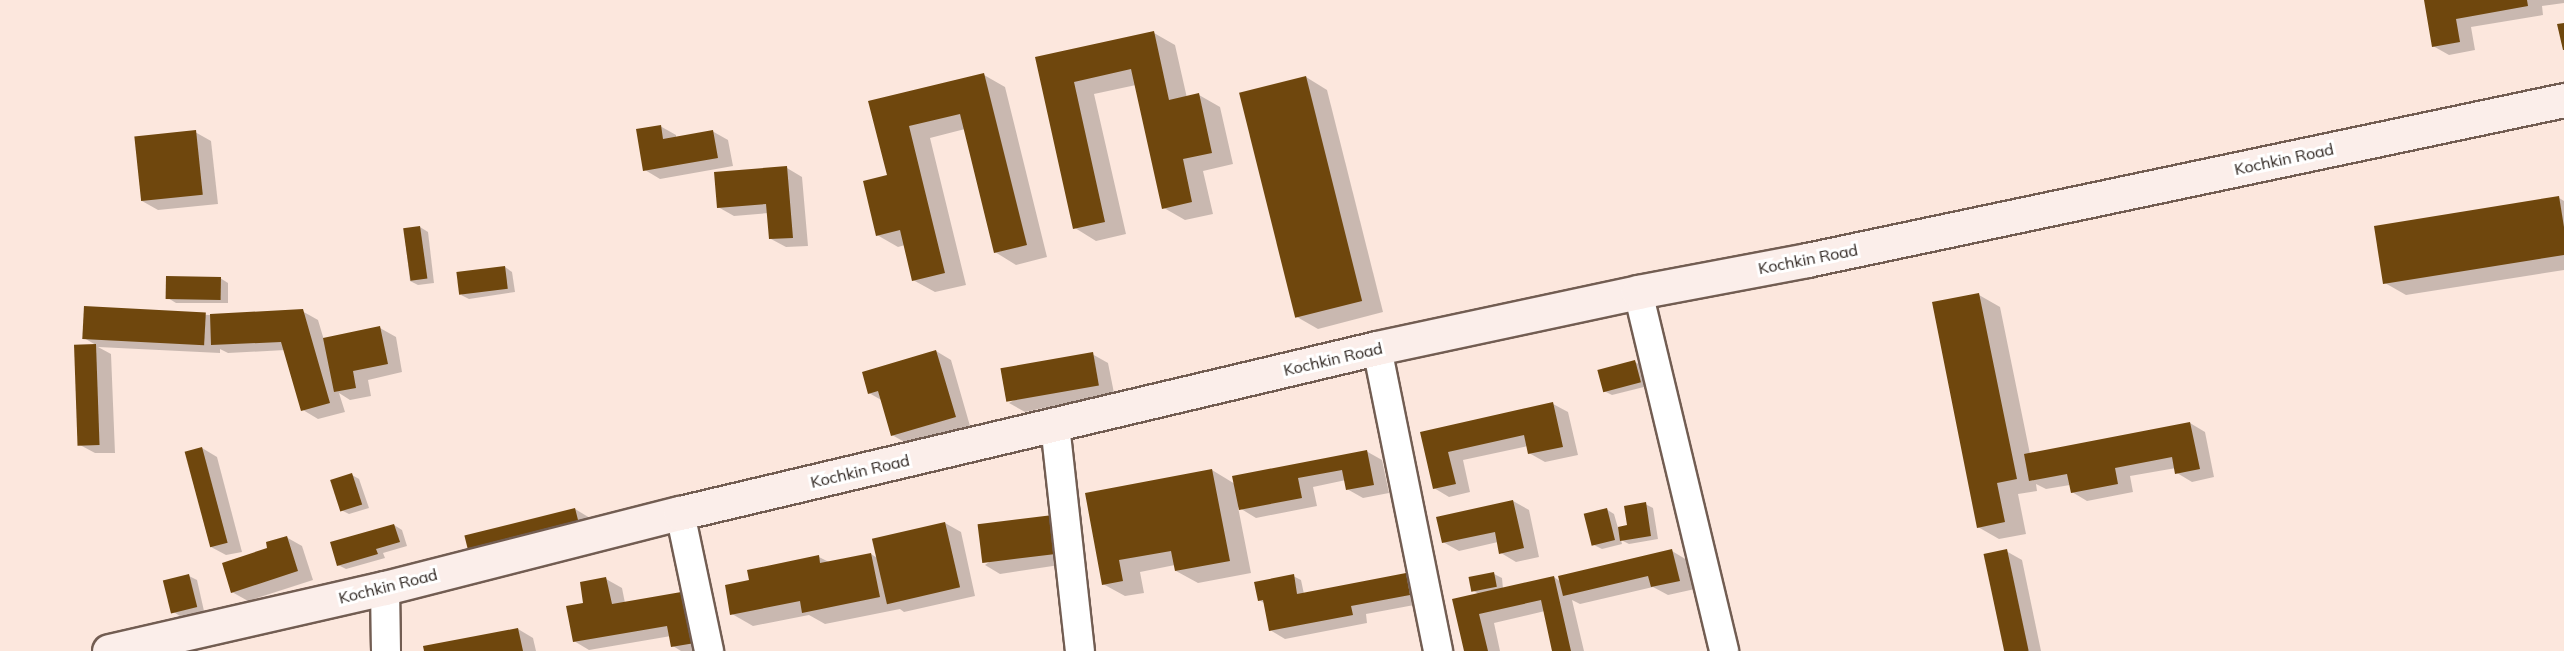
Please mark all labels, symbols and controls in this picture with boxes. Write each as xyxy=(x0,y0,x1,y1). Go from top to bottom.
street label: Kochkin Road xyxy=(2233,139,2335,179)
street label: Kochkin Road xyxy=(1756,240,1860,278)
street label: Kochkin Road xyxy=(1282,338,1384,380)
street label: Kochkin Road xyxy=(809,450,911,492)
street label: Kochkin Road xyxy=(337,564,439,608)

